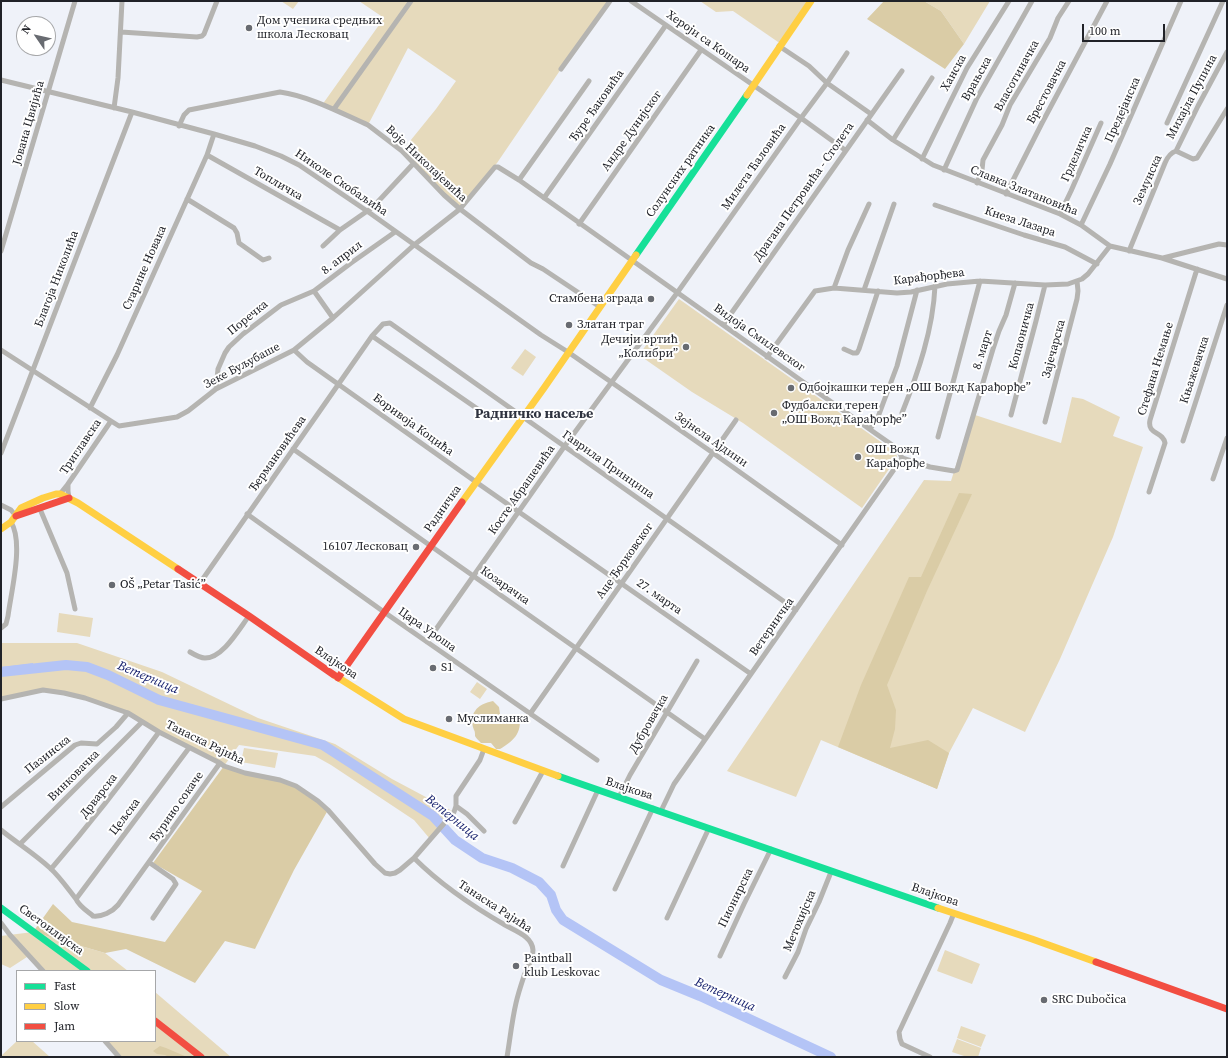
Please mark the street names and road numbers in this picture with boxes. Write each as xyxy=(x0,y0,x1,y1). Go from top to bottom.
street label: Хероји са Кошара xyxy=(663,8,753,76)
street label: Власотиначка xyxy=(991,38,1043,114)
street label: Ханска xyxy=(938,52,970,94)
street label: Михајла Пупина xyxy=(1164,52,1220,142)
street label: Врањска xyxy=(959,54,995,104)
street label: Брестовачка xyxy=(1024,58,1070,126)
street label: Ђуре Ђаковића xyxy=(567,67,627,145)
street label: Предејанска xyxy=(1102,75,1144,145)
street label: Јована Цвијића xyxy=(10,79,48,167)
street label: Андре Дунијског xyxy=(599,88,665,174)
street label: Драгана Петровића - Столета xyxy=(751,120,857,264)
street label: Милета Ћаловића xyxy=(719,121,789,213)
street label: Солунских ратника xyxy=(643,122,719,220)
street label: Воје Николајевића xyxy=(382,123,470,205)
street label: Грделичка xyxy=(1058,124,1096,184)
street label: Николе Скобаљића xyxy=(292,147,390,219)
street label: Земунска xyxy=(1131,153,1165,207)
street label: Славка Златановића xyxy=(968,163,1080,219)
street label: Топличка xyxy=(251,164,305,204)
street label: Кнеза Лазара xyxy=(983,204,1057,240)
street label: Старине Новака xyxy=(120,223,170,313)
street label: Благоја Николића xyxy=(32,229,82,329)
street label: 8. април xyxy=(319,238,365,278)
street label: Карађорђева xyxy=(893,266,965,288)
street label: Поречка xyxy=(225,297,271,339)
street label: Видоја Смилевског xyxy=(711,301,807,375)
street label: Копаоничка xyxy=(1006,301,1038,371)
street label: Зајечарска xyxy=(1039,318,1069,380)
street label: Стефана Немање xyxy=(1135,320,1177,418)
street label: 8. март xyxy=(970,329,996,371)
street label: Књажевачка xyxy=(1177,335,1213,405)
street label: Зеке Буљубаше xyxy=(201,340,283,392)
street label: Боривоја Коцића xyxy=(370,391,456,459)
street label: Зејнела Ајдини xyxy=(672,409,750,471)
street label: Ђермановићева xyxy=(246,413,310,495)
street label: Триглавска xyxy=(57,417,105,477)
street label: Гаврила Принципа xyxy=(559,428,657,502)
street label: Косте Абрашевића xyxy=(486,442,558,538)
street label: Радничка xyxy=(421,483,465,535)
street label: Аце Ђорковског xyxy=(593,520,657,602)
street label: Козарачка xyxy=(477,564,533,608)
street label: 27. марта xyxy=(633,576,685,618)
street label: Ветерничка xyxy=(747,595,797,659)
street label: Цара Уроша xyxy=(395,605,459,655)
street label: Влајкова xyxy=(312,643,360,683)
street label: Дубровачка xyxy=(626,692,672,756)
street label: Танаска Рајића xyxy=(164,718,246,768)
street label: Пазинска xyxy=(22,733,74,777)
street label: Винковачка xyxy=(45,747,103,805)
street label: Ђурино сокаче xyxy=(147,769,207,845)
street label: Дрварска xyxy=(77,771,121,821)
street label: Влајкова xyxy=(603,775,655,803)
street label: Цељска xyxy=(106,796,144,838)
street label: Пионирска xyxy=(715,866,757,930)
street label: Танаска Рајића xyxy=(455,878,535,936)
street label: Влајкова xyxy=(909,880,961,910)
street label: Метохијска xyxy=(781,888,819,954)
street label: Светоилијска xyxy=(16,902,86,958)

